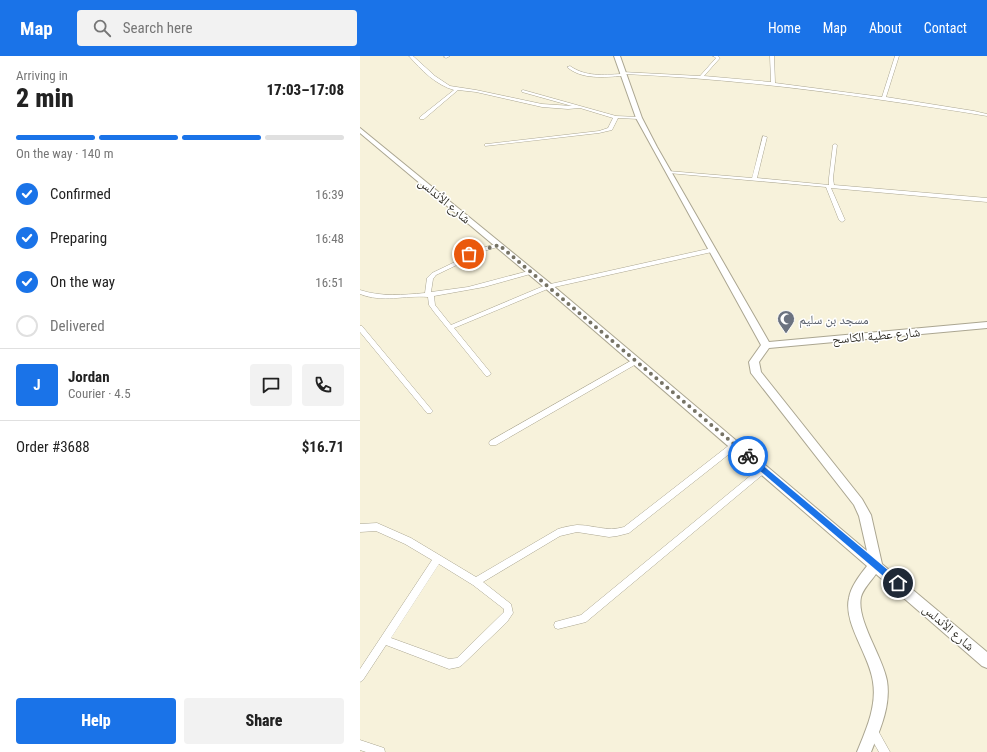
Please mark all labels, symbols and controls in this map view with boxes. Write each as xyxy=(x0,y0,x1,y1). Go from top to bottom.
search box xyxy=(77,10,357,46)
text: Map xyxy=(20,17,53,40)
icon: search xyxy=(91,17,113,39)
text: Search here xyxy=(123,19,193,37)
text: Home xyxy=(768,20,801,36)
text: Map xyxy=(823,20,847,36)
text: About xyxy=(869,20,902,36)
text: Contact xyxy=(924,20,967,36)
text: Arriving in xyxy=(16,68,68,83)
text: 17:03–17:08 xyxy=(266,81,344,99)
text: 2 min xyxy=(16,83,74,113)
text: On the way · 140 m xyxy=(16,146,113,161)
street label: شارع الأندلس xyxy=(414,174,474,228)
icon: check xyxy=(16,183,38,205)
text: Confirmed xyxy=(50,185,111,203)
text: 16:39 xyxy=(315,187,344,202)
icon: check xyxy=(16,227,38,249)
text: Preparing xyxy=(50,229,107,247)
text: 16:48 xyxy=(315,231,344,246)
pin xyxy=(452,237,486,271)
icon: bag xyxy=(458,243,480,265)
icon: check xyxy=(16,271,38,293)
text: On the way xyxy=(50,273,115,291)
text: 16:51 xyxy=(315,275,344,290)
mosque icon: مسجد بن سليم xyxy=(776,309,796,334)
place label: مسجد بن سليم xyxy=(799,312,869,328)
text: Delivered xyxy=(50,317,105,335)
street label: شارع عطية الكاسح xyxy=(831,324,921,349)
button: chat xyxy=(250,364,292,406)
button: phone xyxy=(302,364,344,406)
text: Jordan xyxy=(68,368,110,386)
text: J xyxy=(33,376,41,394)
text: Courier · 4.5 xyxy=(68,386,131,401)
courier xyxy=(728,436,768,476)
text: Order #3688 xyxy=(16,438,90,456)
text: $16.71 xyxy=(302,438,344,456)
icon: bike xyxy=(737,445,759,467)
pin xyxy=(881,566,915,600)
icon: home xyxy=(887,572,909,594)
street label: شارع الأندلس xyxy=(919,601,977,655)
button: Help xyxy=(16,698,176,744)
button: Share xyxy=(184,698,344,744)

